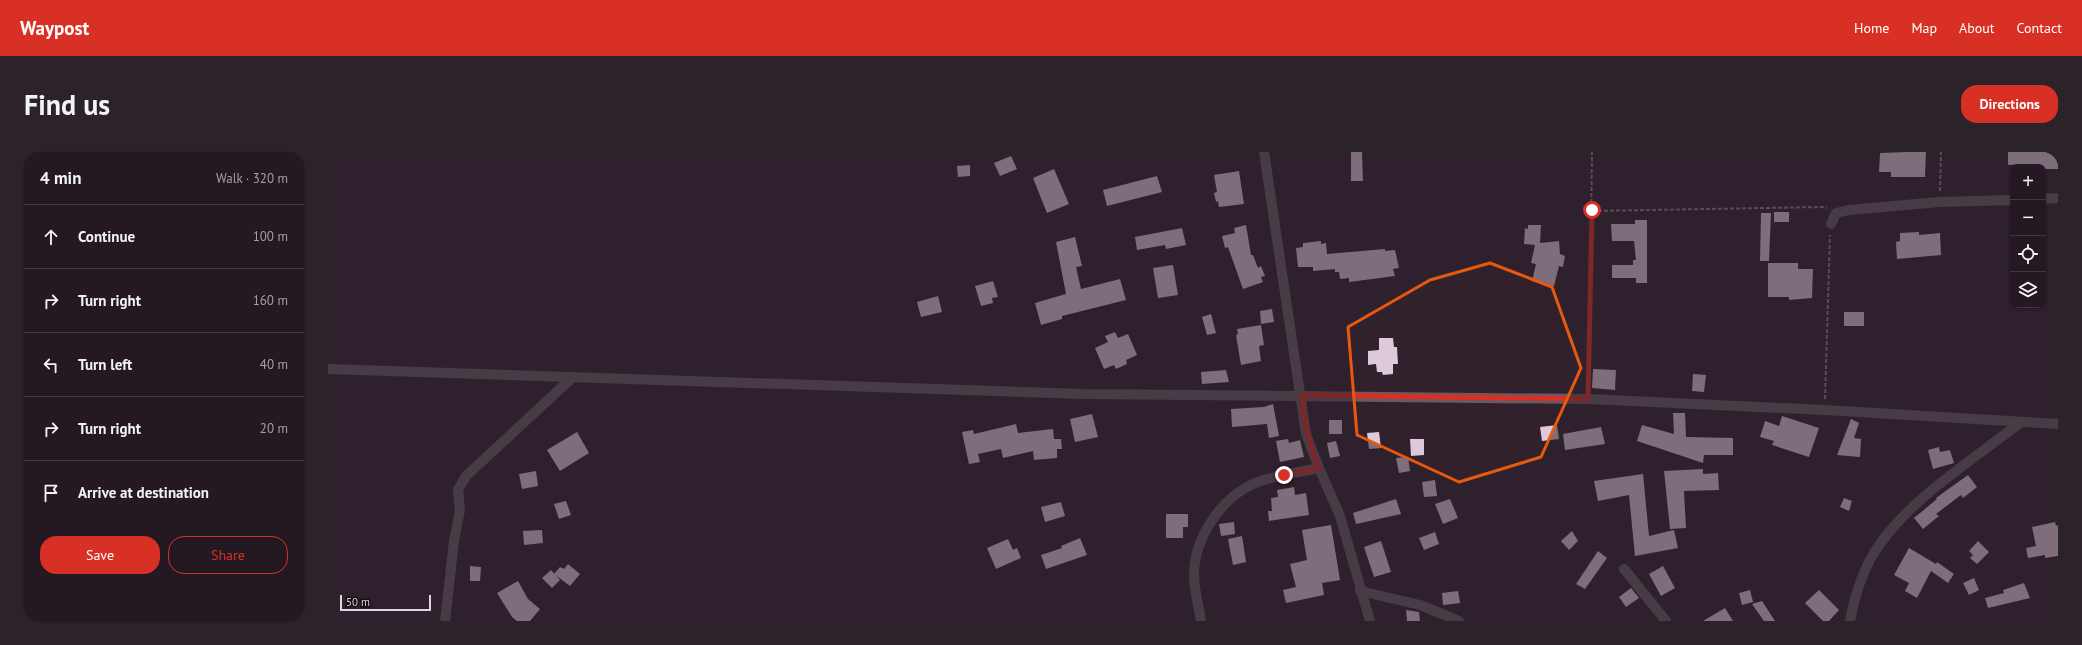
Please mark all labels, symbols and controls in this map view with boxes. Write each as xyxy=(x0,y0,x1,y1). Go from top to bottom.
text: Waypost xyxy=(20,16,89,40)
text: Home xyxy=(1854,19,1889,37)
text: Map xyxy=(1911,19,1937,37)
text: About xyxy=(1959,19,1995,37)
text: Contact xyxy=(2017,19,2062,37)
button: Directions xyxy=(1961,85,2058,123)
text: Find us xyxy=(24,86,110,123)
map controls xyxy=(2010,164,2046,308)
button: + xyxy=(2010,164,2046,200)
text: 4 min xyxy=(40,167,81,189)
text: Walk · 320 m xyxy=(216,170,288,187)
button: − xyxy=(2010,200,2046,236)
route start xyxy=(1583,201,1601,219)
icon: ahead xyxy=(40,226,62,248)
text: Continue xyxy=(78,227,135,246)
text: 100 m xyxy=(253,228,288,245)
button: locate xyxy=(2010,236,2046,272)
button: layers xyxy=(2010,272,2046,308)
icon: right xyxy=(40,290,62,312)
text: Turn right xyxy=(78,291,141,310)
text: 160 m xyxy=(253,292,288,309)
icon: left xyxy=(40,354,62,376)
text: Turn left xyxy=(78,355,132,374)
text: 40 m xyxy=(260,356,288,373)
icon: right xyxy=(40,418,62,440)
text: Turn right xyxy=(78,419,141,438)
text: 20 m xyxy=(260,420,288,437)
route end xyxy=(1275,466,1293,484)
icon: arrive xyxy=(40,482,62,504)
text: Arrive at destination xyxy=(78,483,209,502)
button: Save xyxy=(40,536,160,574)
button: Share xyxy=(168,536,288,574)
scale bar xyxy=(340,593,431,612)
text: 50 m xyxy=(346,595,370,609)

